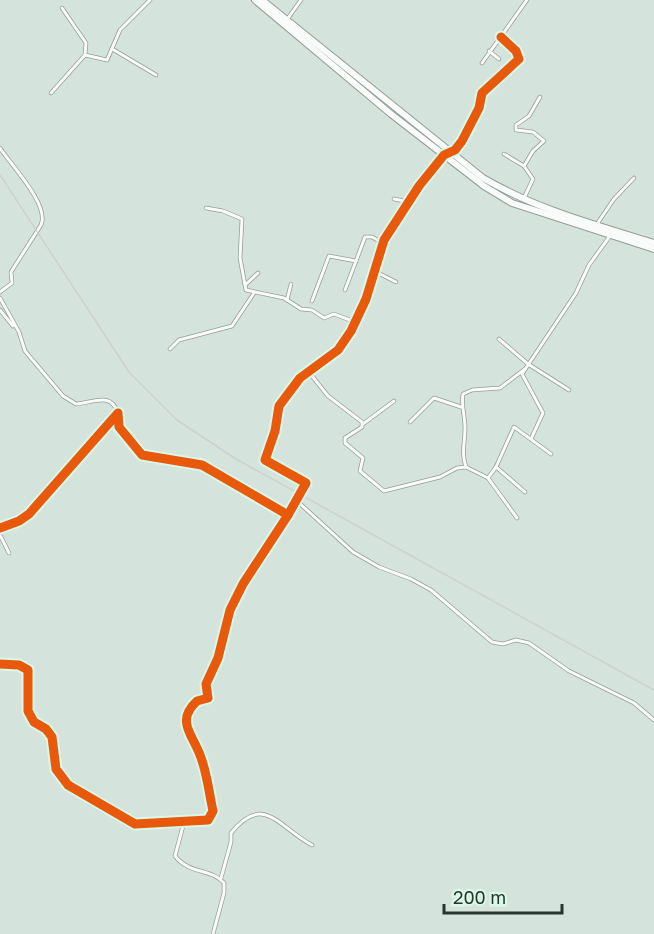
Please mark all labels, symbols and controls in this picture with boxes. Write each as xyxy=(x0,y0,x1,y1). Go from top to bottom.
scale bar xyxy=(444,877,562,915)
text: 200 m xyxy=(453,886,506,908)

